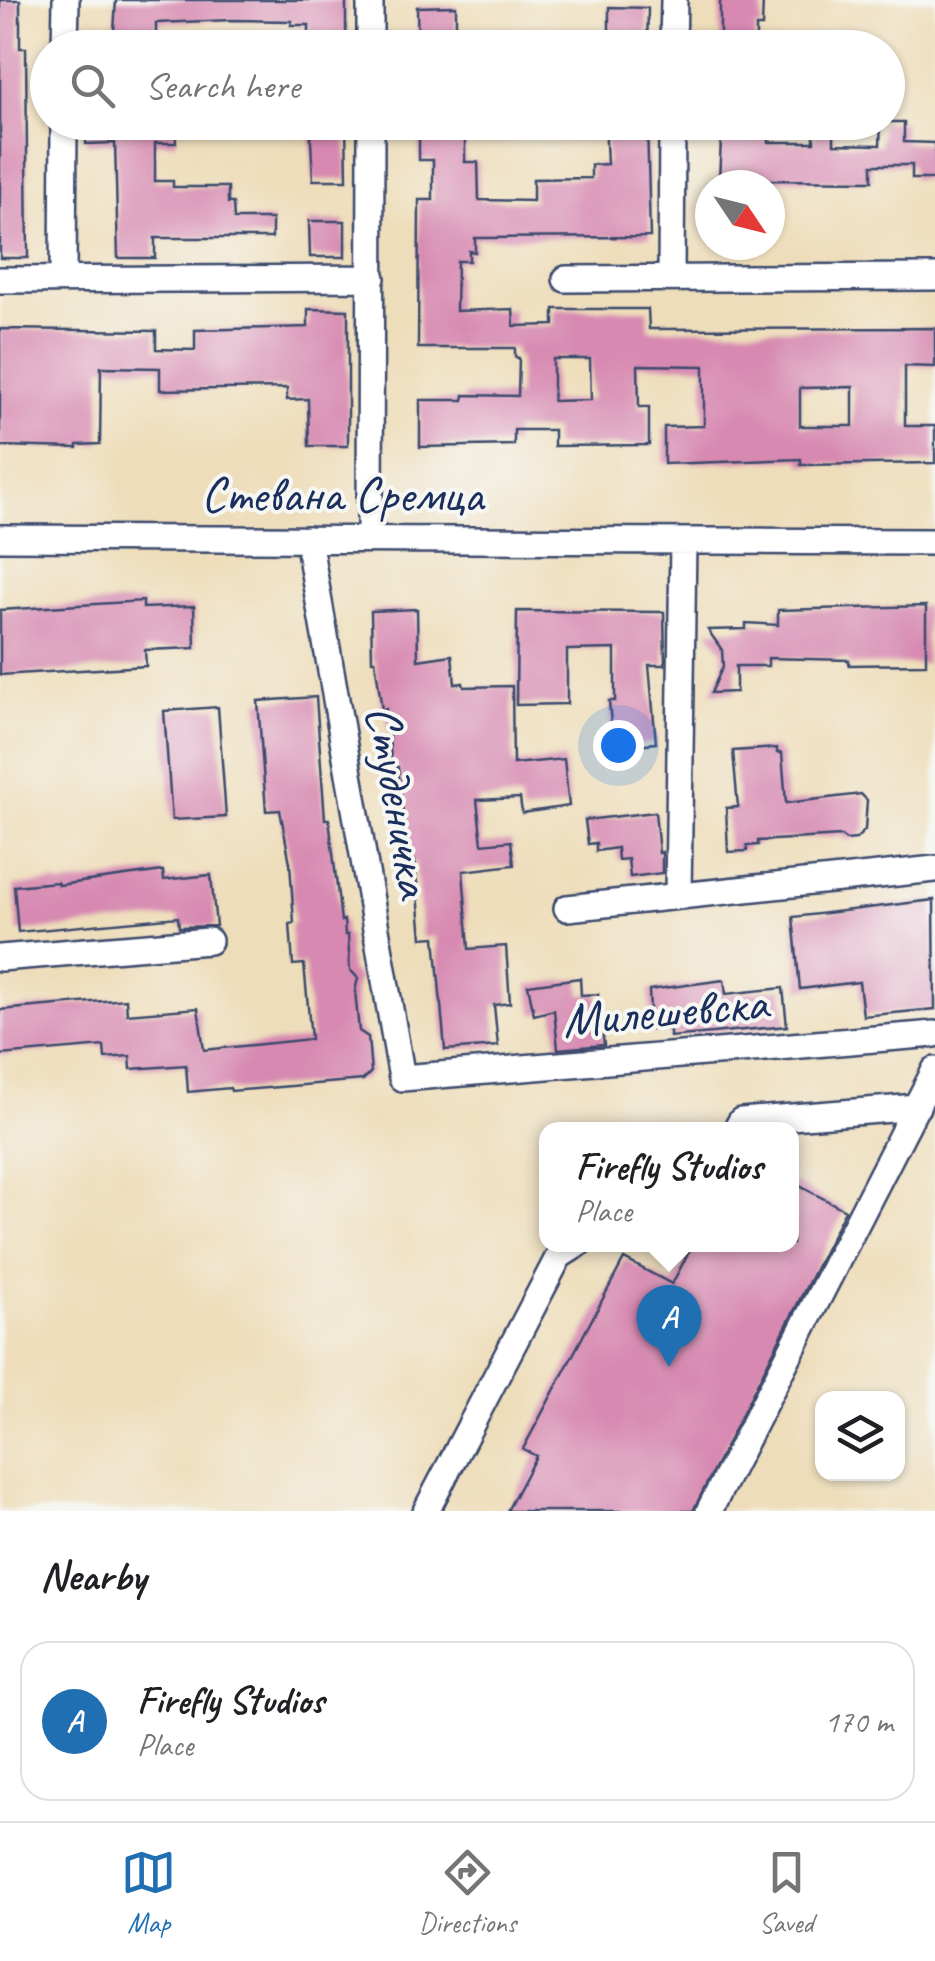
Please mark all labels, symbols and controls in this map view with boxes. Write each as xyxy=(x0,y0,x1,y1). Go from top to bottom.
search box xyxy=(30,30,905,140)
icon: search xyxy=(65,58,120,113)
text: Search here xyxy=(145,62,300,109)
north arrow xyxy=(695,170,785,260)
street label: Стевана Сремца xyxy=(201,463,486,526)
street label: Студеничка xyxy=(351,700,447,905)
your location xyxy=(593,720,644,771)
street label: Милешевска xyxy=(560,970,773,1051)
popup xyxy=(539,1122,799,1252)
text: Firefly Studios xyxy=(576,1143,762,1190)
text: Place xyxy=(576,1190,632,1231)
pin: A xyxy=(636,1284,702,1367)
map controls xyxy=(815,1391,905,1481)
button: layers xyxy=(815,1391,905,1481)
text: Nearby xyxy=(40,1550,146,1603)
text: Firefly Studios xyxy=(137,1677,324,1724)
text: A xyxy=(66,1701,83,1742)
text: 170 m xyxy=(824,1701,893,1742)
text: Place xyxy=(137,1724,193,1765)
tab: Map xyxy=(121,1845,176,1940)
tab: Directions xyxy=(419,1845,516,1940)
tab: Saved xyxy=(759,1845,814,1940)

